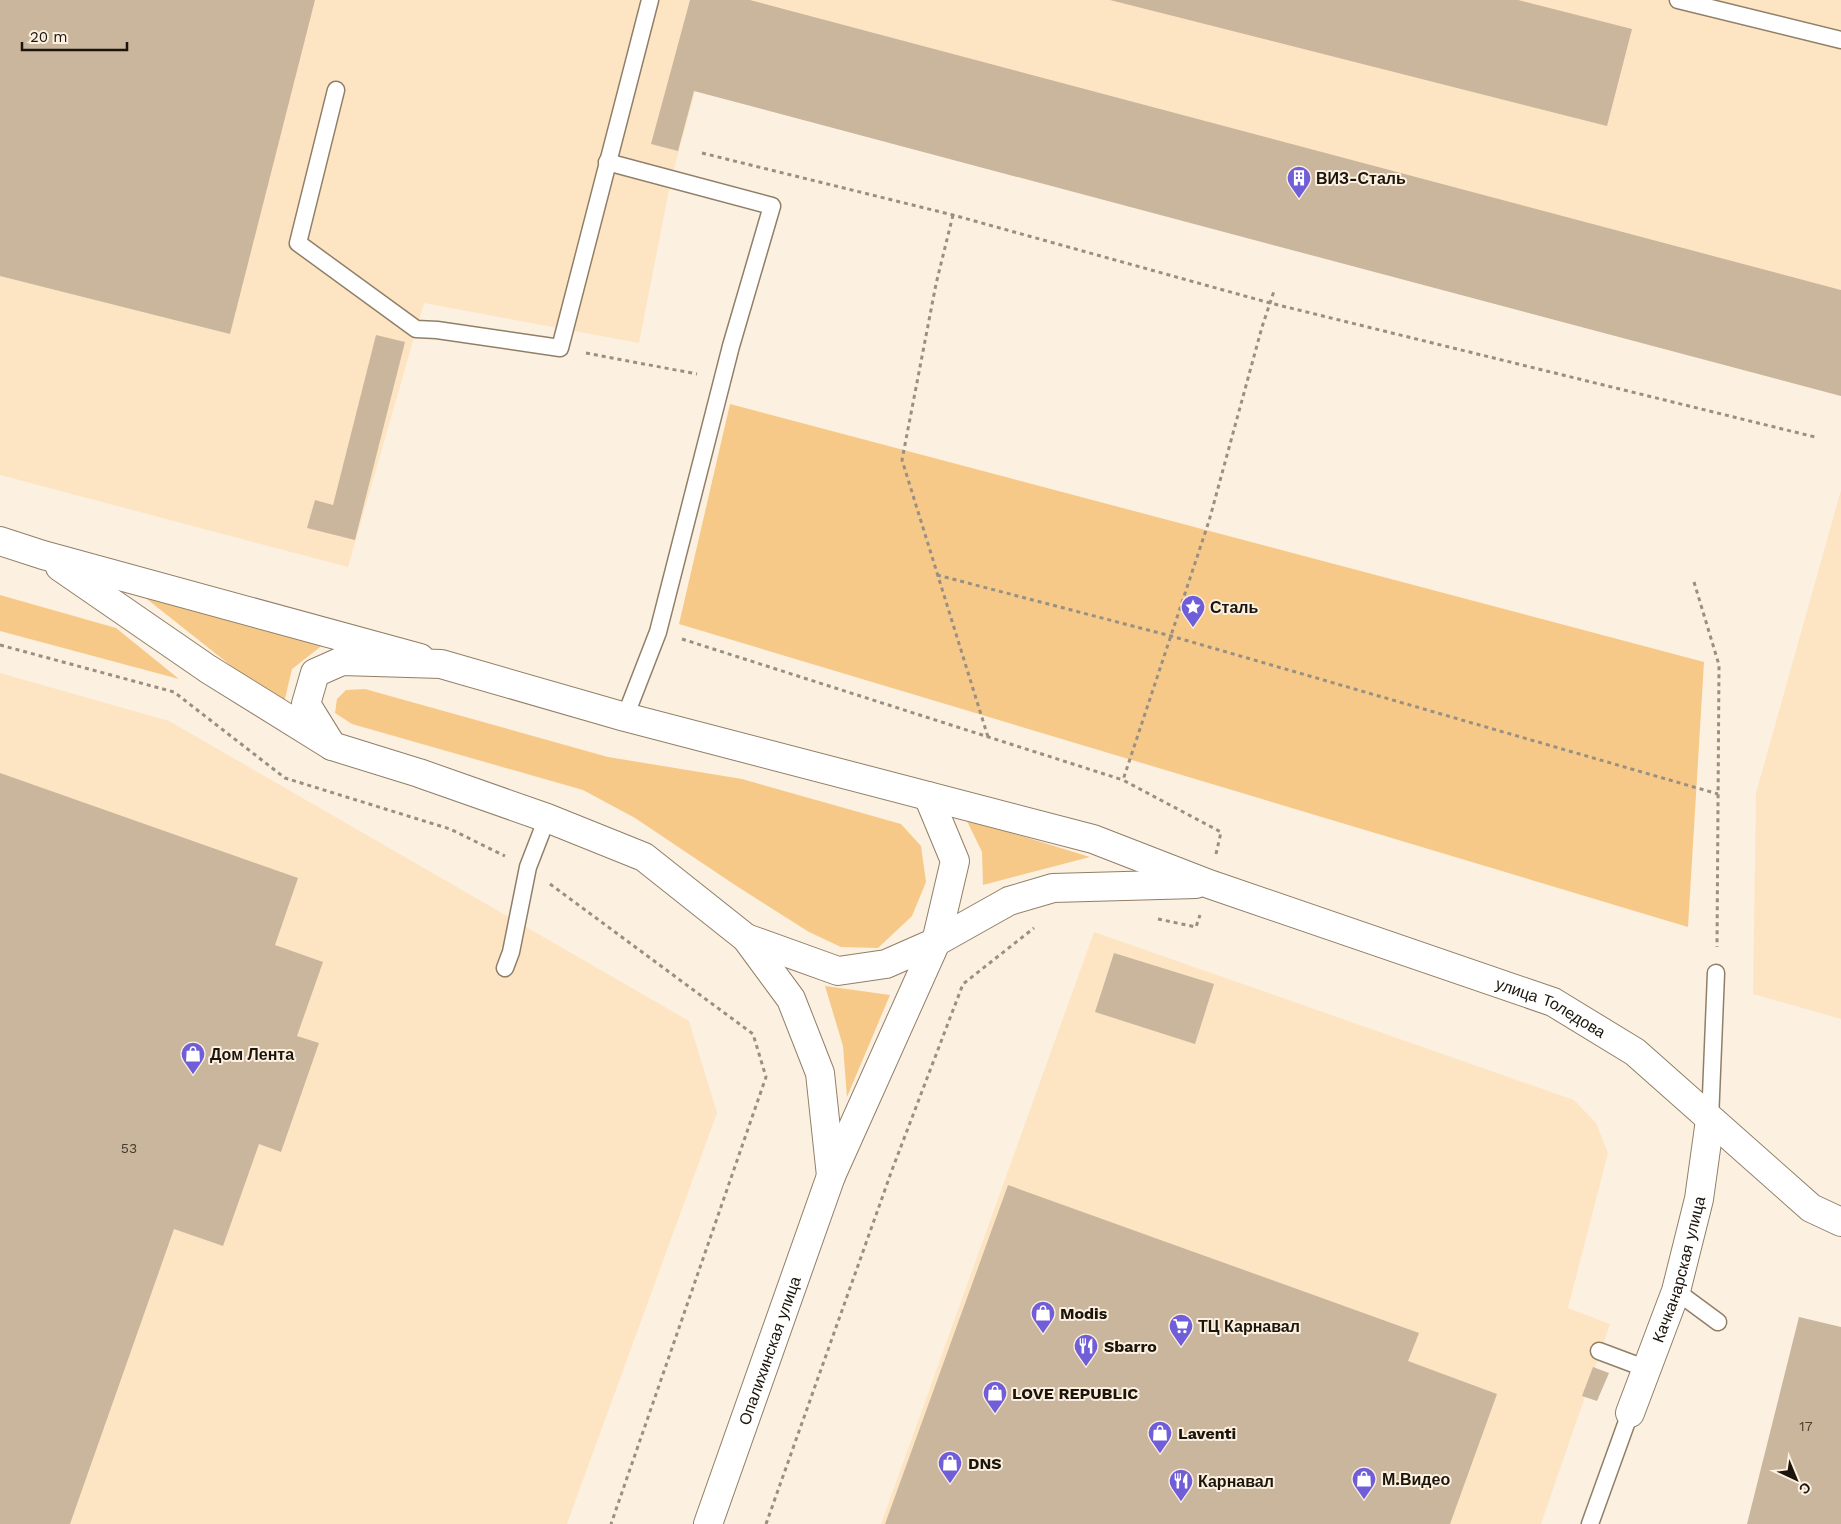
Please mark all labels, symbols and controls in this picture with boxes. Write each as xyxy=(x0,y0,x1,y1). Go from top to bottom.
scale bar xyxy=(22,20,128,52)
text: 20 m xyxy=(30,28,68,46)
building icon: ВИЗ-Сталь xyxy=(1286,165,1312,199)
place label: ВИЗ-Сталь xyxy=(1316,169,1406,188)
place icon: Сталь xyxy=(1180,594,1206,628)
place label: Сталь xyxy=(1210,598,1258,617)
street label: улица Толедова xyxy=(1493,974,1609,1042)
shop icon: Дом Лента xyxy=(180,1041,206,1075)
place label: Дом Лента xyxy=(210,1045,294,1064)
house number: 53 xyxy=(121,1140,137,1156)
street label: Качканарская улица xyxy=(1648,1194,1709,1345)
street label: Опалихинская улица xyxy=(735,1274,805,1428)
shop icon: Modis xyxy=(1030,1300,1056,1334)
place label: Modis xyxy=(1060,1304,1108,1323)
supermarket icon: ТЦ Карнавал xyxy=(1168,1313,1194,1347)
place label: ТЦ Карнавал xyxy=(1198,1317,1300,1336)
restaurant icon: Sbarro xyxy=(1073,1333,1099,1367)
place label: Sbarro xyxy=(1104,1337,1157,1356)
shop icon: LOVE REPUBLIC xyxy=(982,1380,1008,1414)
place label: LOVE REPUBLIC xyxy=(1012,1384,1138,1403)
house number: 17 xyxy=(1799,1418,1813,1434)
shop icon: Laventi xyxy=(1147,1420,1173,1454)
place label: Laventi xyxy=(1178,1424,1236,1443)
shop icon: DNS xyxy=(937,1450,963,1484)
place label: DNS xyxy=(968,1454,1002,1473)
north arrow xyxy=(1771,1454,1821,1504)
shop icon: М.Видео xyxy=(1351,1466,1377,1500)
restaurant icon: Карнавал xyxy=(1168,1468,1194,1502)
place label: М.Видео xyxy=(1382,1470,1450,1489)
place label: Карнавал xyxy=(1198,1472,1274,1491)
text: С xyxy=(1796,1479,1814,1498)

